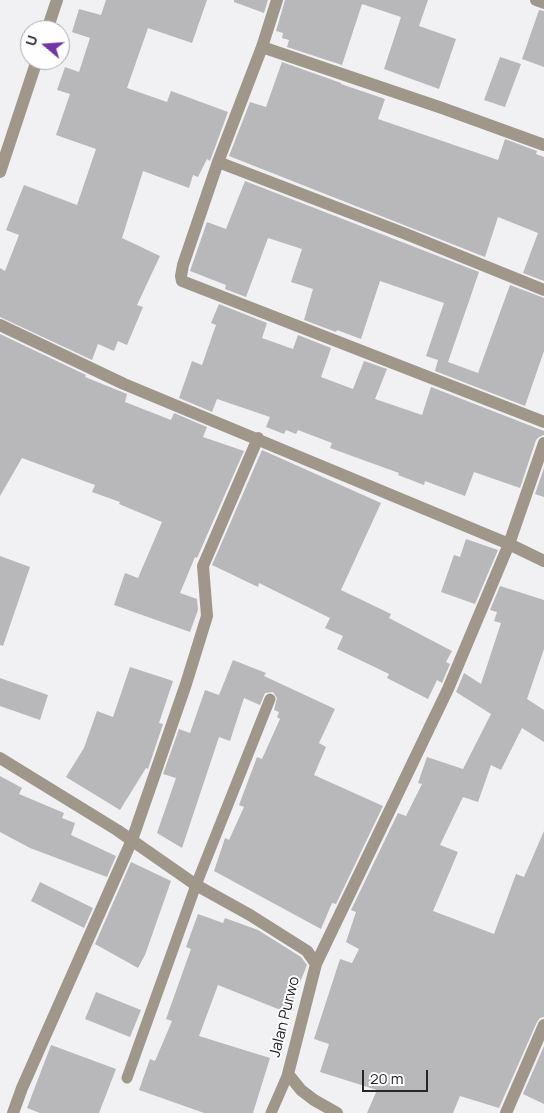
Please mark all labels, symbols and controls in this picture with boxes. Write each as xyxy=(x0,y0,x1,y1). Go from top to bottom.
north arrow xyxy=(20,20,70,70)
text: U xyxy=(21,33,42,48)
street label: Jalan Purwo xyxy=(266,975,304,1059)
scale bar xyxy=(364,1060,430,1092)
text: 20 m xyxy=(370,1068,403,1089)

